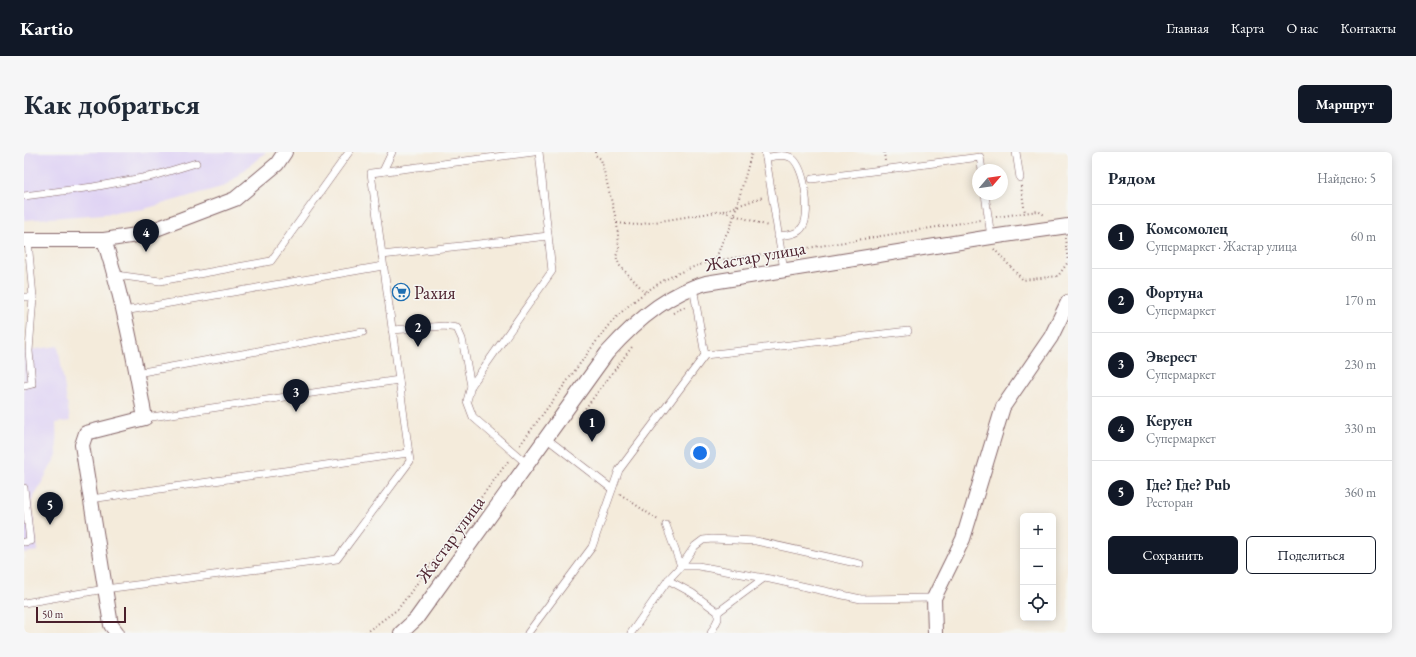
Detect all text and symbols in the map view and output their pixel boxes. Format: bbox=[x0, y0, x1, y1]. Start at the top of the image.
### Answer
text: Kartio bbox=[20, 16, 73, 41]
text: Главная bbox=[1166, 19, 1209, 37]
text: Карта bbox=[1231, 19, 1264, 37]
text: О нас bbox=[1286, 19, 1318, 37]
text: Контакты bbox=[1340, 19, 1396, 37]
button: Маршрут bbox=[1298, 85, 1392, 123]
text: Как добраться bbox=[24, 86, 200, 122]
north arrow bbox=[972, 164, 1008, 200]
text: Рядом bbox=[1108, 167, 1156, 189]
text: Найдено: 5 bbox=[1317, 170, 1376, 187]
pin: 4 bbox=[133, 219, 159, 252]
text: Комсомолец bbox=[1146, 219, 1228, 238]
text: 1 bbox=[1118, 228, 1124, 245]
text: 60 m bbox=[1351, 228, 1376, 245]
street label: Жастар улица bbox=[702, 236, 808, 276]
text: Супермаркет · Жастар улица bbox=[1146, 238, 1297, 255]
place label: Рахия bbox=[414, 281, 456, 304]
supermarket icon: Рахия bbox=[391, 282, 411, 302]
text: Фортуна bbox=[1146, 283, 1203, 302]
text: 2 bbox=[1118, 292, 1124, 309]
text: 170 m bbox=[1345, 292, 1376, 309]
text: Супермаркет bbox=[1146, 302, 1216, 319]
pin: 2 bbox=[405, 314, 431, 347]
text: Эверест bbox=[1146, 347, 1197, 366]
text: 3 bbox=[1118, 356, 1124, 373]
text: 230 m bbox=[1345, 356, 1376, 373]
text: Супермаркет bbox=[1146, 366, 1216, 383]
pin: 3 bbox=[283, 379, 309, 412]
pin: 1 bbox=[579, 409, 605, 442]
text: Керуен bbox=[1146, 411, 1192, 430]
text: 4 bbox=[1118, 420, 1124, 437]
text: 330 m bbox=[1345, 420, 1376, 437]
text: Супермаркет bbox=[1146, 430, 1216, 447]
your location bbox=[690, 443, 710, 463]
text: Где? Где? Pub bbox=[1146, 475, 1230, 494]
text: 5 bbox=[1118, 484, 1124, 501]
text: 360 m bbox=[1345, 484, 1376, 501]
street label: Жастар улица bbox=[410, 490, 490, 588]
pin: 5 bbox=[37, 492, 63, 525]
text: Ресторан bbox=[1146, 494, 1193, 511]
map controls bbox=[1020, 513, 1056, 621]
button: + bbox=[1020, 513, 1056, 549]
button: Сохранить bbox=[1108, 536, 1238, 574]
button: Поделиться bbox=[1246, 536, 1376, 574]
button: − bbox=[1020, 549, 1056, 585]
button: locate bbox=[1020, 585, 1056, 621]
scale bar bbox=[36, 605, 126, 624]
text: 50 m bbox=[42, 607, 63, 621]

